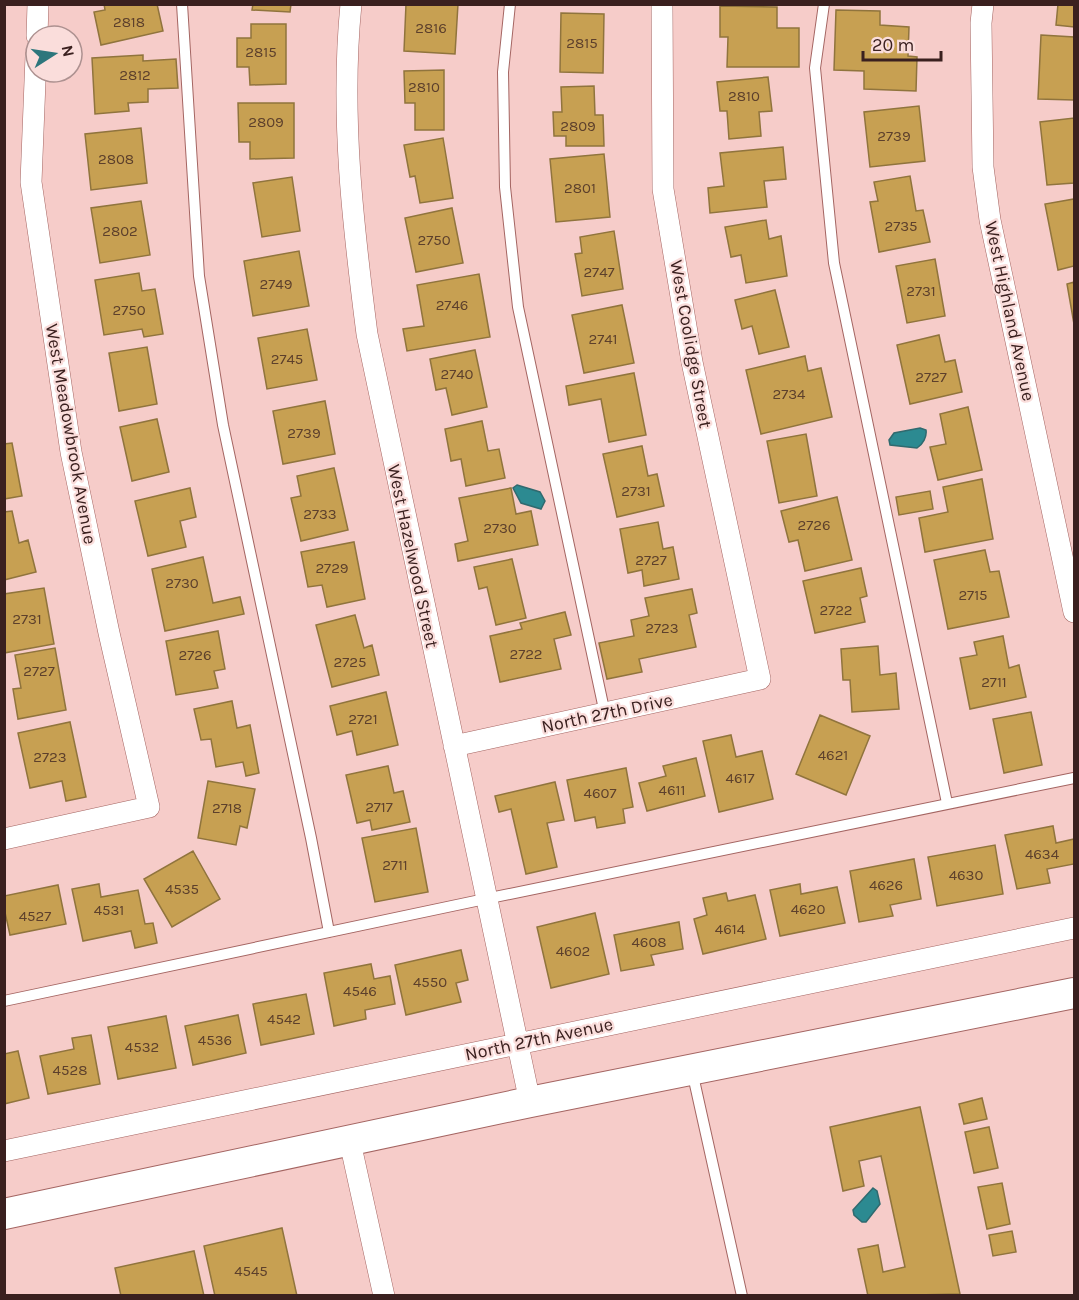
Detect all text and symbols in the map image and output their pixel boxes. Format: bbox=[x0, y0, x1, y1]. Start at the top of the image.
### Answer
house number: 2818 bbox=[113, 13, 145, 31]
house number: 2816 bbox=[415, 19, 447, 37]
north arrow bbox=[24, 24, 84, 84]
scale bar bbox=[863, 24, 941, 62]
house number: 2815 bbox=[566, 34, 598, 52]
text: 20 m bbox=[872, 34, 914, 56]
text: N bbox=[58, 43, 79, 59]
house number: 2815 bbox=[245, 43, 277, 61]
house number: 2812 bbox=[119, 66, 151, 84]
house number: 2810 bbox=[408, 78, 440, 96]
house number: 2810 bbox=[728, 87, 760, 105]
house number: 2809 bbox=[248, 113, 284, 131]
house number: 2809 bbox=[560, 117, 596, 135]
house number: 2739 bbox=[877, 127, 911, 145]
house number: 2808 bbox=[98, 150, 134, 168]
house number: 2801 bbox=[564, 179, 596, 197]
house number: 2735 bbox=[884, 217, 918, 235]
street label: West Highland Avenue bbox=[980, 219, 1040, 403]
house number: 2802 bbox=[102, 222, 138, 240]
house number: 2750 bbox=[417, 231, 451, 249]
street label: West Coolidge Street bbox=[665, 258, 717, 430]
house number: 2747 bbox=[583, 263, 615, 281]
house number: 2749 bbox=[260, 275, 292, 293]
house number: 2731 bbox=[906, 282, 936, 300]
house number: 2746 bbox=[436, 296, 468, 314]
house number: 2750 bbox=[112, 301, 146, 319]
street label: West Meadowbrook Avenue bbox=[41, 322, 101, 546]
house number: 2741 bbox=[588, 330, 618, 348]
house number: 2745 bbox=[271, 350, 303, 368]
house number: 2740 bbox=[440, 365, 474, 383]
house number: 2727 bbox=[915, 368, 947, 386]
house number: 2734 bbox=[773, 385, 806, 403]
house number: 2739 bbox=[287, 424, 321, 442]
street label: West Hazelwood Street bbox=[383, 462, 443, 650]
house number: 2731 bbox=[621, 482, 651, 500]
house number: 2733 bbox=[303, 505, 337, 523]
house number: 2726 bbox=[797, 516, 831, 534]
house number: 2730 bbox=[483, 519, 517, 537]
house number: 2727 bbox=[635, 551, 667, 569]
house number: 2729 bbox=[315, 559, 349, 577]
house number: 2730 bbox=[165, 574, 199, 592]
house number: 2715 bbox=[958, 586, 988, 604]
house number: 2722 bbox=[819, 601, 853, 619]
house number: 2731 bbox=[12, 610, 42, 628]
house number: 2723 bbox=[645, 619, 679, 637]
house number: 2722 bbox=[509, 645, 543, 663]
house number: 2726 bbox=[178, 646, 212, 664]
house number: 2725 bbox=[334, 653, 366, 671]
house number: 2727 bbox=[23, 662, 55, 680]
house number: 2711 bbox=[981, 673, 1007, 691]
street label: North 27th Drive bbox=[539, 688, 675, 738]
house number: 2721 bbox=[348, 710, 378, 728]
house number: 4621 bbox=[818, 746, 848, 764]
house number: 2723 bbox=[33, 748, 67, 766]
house number: 4617 bbox=[726, 769, 754, 787]
house number: 4611 bbox=[659, 781, 685, 799]
house number: 4607 bbox=[584, 784, 616, 802]
house number: 2717 bbox=[365, 798, 393, 816]
house number: 2718 bbox=[212, 799, 242, 817]
house number: 4634 bbox=[1025, 845, 1060, 863]
house number: 2711 bbox=[382, 856, 408, 874]
house number: 4630 bbox=[949, 866, 983, 884]
house number: 4626 bbox=[869, 876, 903, 894]
house number: 4535 bbox=[165, 880, 199, 898]
house number: 4620 bbox=[791, 900, 825, 918]
house number: 4531 bbox=[94, 901, 124, 919]
house number: 4527 bbox=[19, 907, 51, 925]
house number: 4614 bbox=[715, 920, 746, 938]
house number: 4608 bbox=[631, 933, 667, 951]
house number: 4602 bbox=[556, 942, 590, 960]
house number: 4550 bbox=[413, 973, 447, 991]
house number: 4546 bbox=[343, 982, 377, 1000]
house number: 4542 bbox=[267, 1010, 301, 1028]
street label: North 27th Avenue bbox=[463, 1013, 615, 1065]
house number: 4536 bbox=[198, 1031, 232, 1049]
house number: 4532 bbox=[125, 1038, 159, 1056]
house number: 4528 bbox=[53, 1061, 87, 1079]
house number: 4545 bbox=[234, 1262, 268, 1280]

